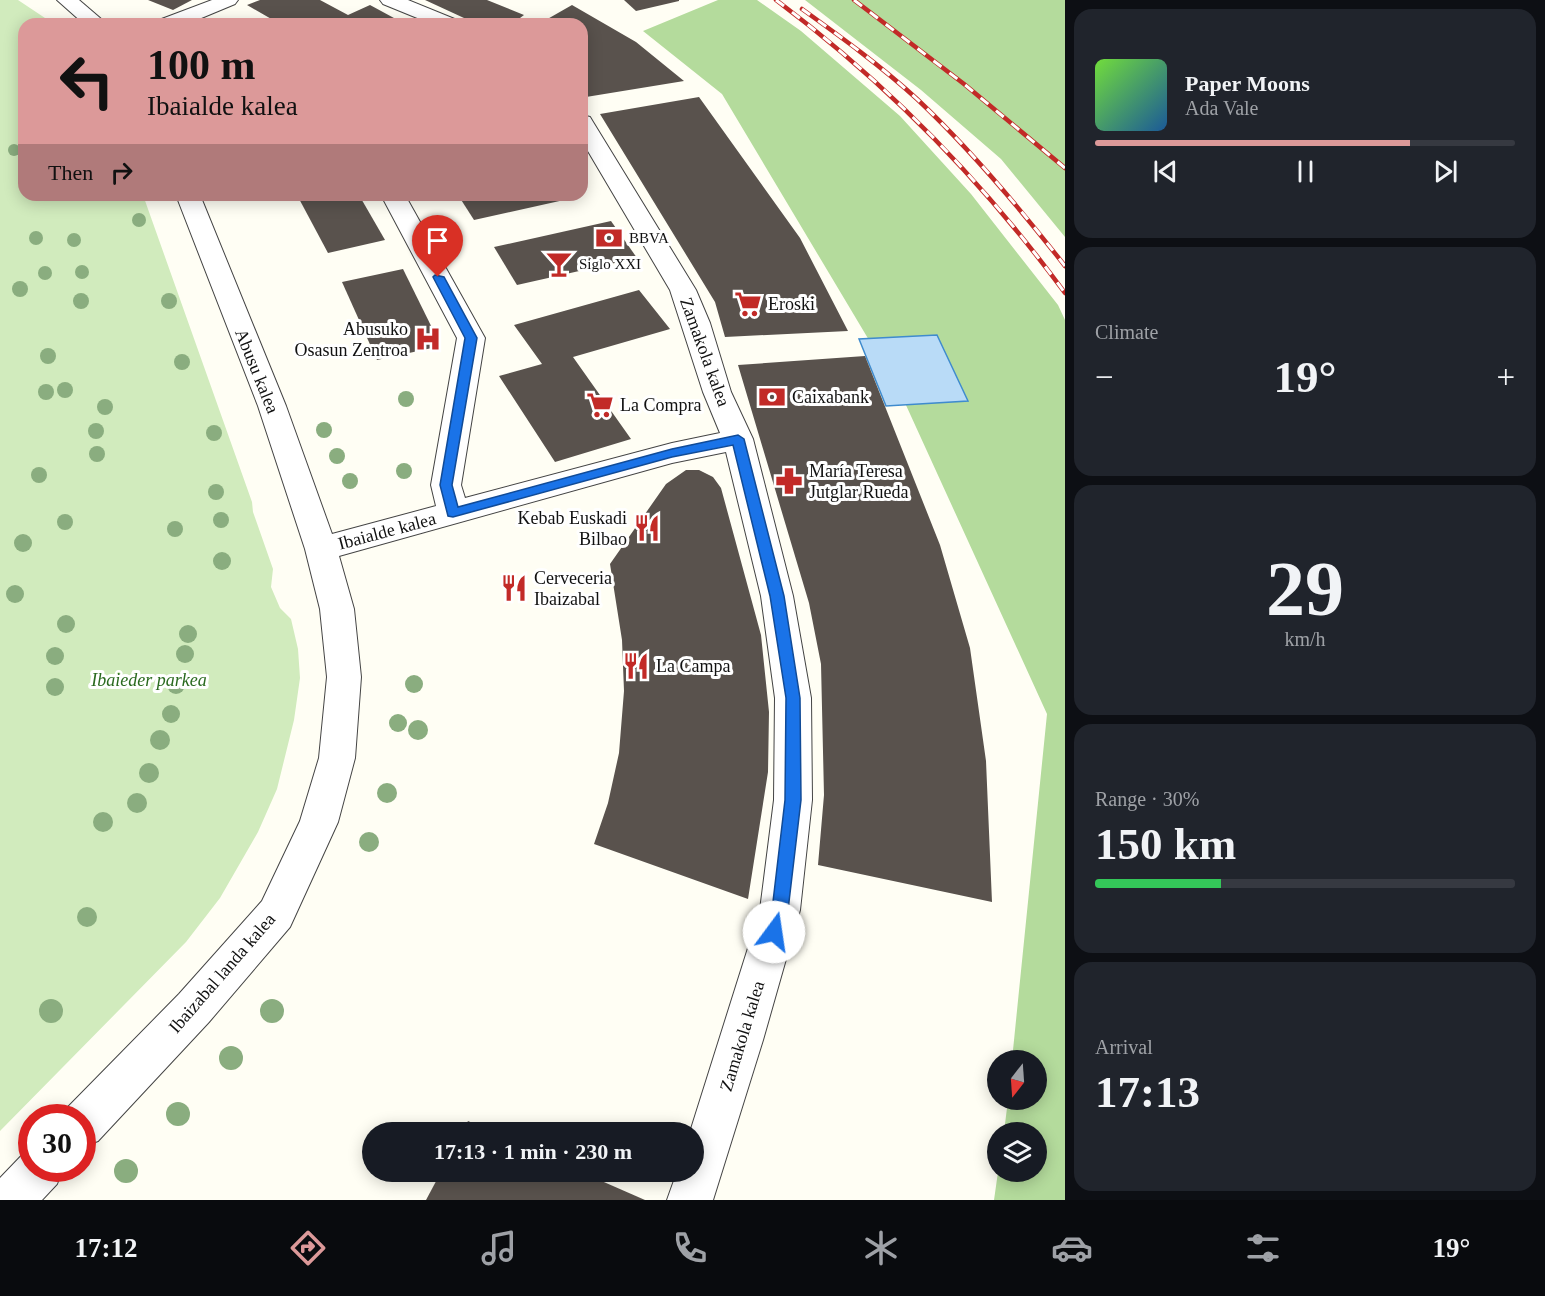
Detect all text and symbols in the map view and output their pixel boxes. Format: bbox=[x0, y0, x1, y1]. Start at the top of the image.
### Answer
icon: left bbox=[48, 42, 126, 120]
text: 100 m bbox=[147, 42, 256, 88]
text: Paper Moons bbox=[1185, 71, 1310, 96]
text: Ibaialde kalea bbox=[147, 91, 298, 121]
text: Ada Vale bbox=[1185, 97, 1259, 119]
icon: previous bbox=[1149, 155, 1182, 188]
icon: pause bbox=[1289, 155, 1322, 188]
icon: next bbox=[1429, 155, 1462, 188]
icon: right bbox=[105, 156, 138, 189]
text: Then bbox=[48, 160, 93, 185]
pin bbox=[412, 215, 463, 277]
bank icon: BBVA bbox=[594, 223, 624, 253]
icon: arrive bbox=[421, 224, 454, 257]
place label: BBVA bbox=[629, 230, 669, 246]
bar icon: Siglo XXI bbox=[544, 249, 574, 279]
place label: Siglo XXI bbox=[579, 256, 641, 272]
supermarket icon: Eroski bbox=[733, 289, 763, 319]
place label: Eroski bbox=[768, 294, 815, 314]
street label: Zamakola kalea bbox=[676, 295, 734, 409]
place label: Abusuko Osasun Zentroa bbox=[295, 319, 408, 360]
text: Climate bbox=[1095, 321, 1158, 343]
hospital icon: Abusuko Osasun Zentroa bbox=[413, 324, 443, 354]
street label: Abusu kalea bbox=[231, 326, 283, 416]
text: 19° bbox=[1274, 352, 1337, 402]
text: − bbox=[1095, 359, 1114, 395]
text: + bbox=[1496, 359, 1515, 395]
bank icon: Caixabank bbox=[757, 382, 787, 412]
place label: Caixabank bbox=[792, 387, 869, 407]
supermarket icon: La Compra bbox=[585, 390, 615, 420]
place label: La Compra bbox=[620, 395, 701, 415]
place label: María Teresa Jutglar Rueda bbox=[809, 461, 908, 502]
pharmacy icon: María Teresa Jutglar Rueda bbox=[774, 466, 804, 496]
street label: Ibaialde kalea bbox=[336, 508, 438, 554]
place label: Kebab Euskadi Bilbao bbox=[518, 508, 627, 549]
restaurant icon: Kebab Euskadi Bilbao bbox=[632, 513, 662, 543]
text: 29 bbox=[1266, 545, 1344, 632]
place label: Cerveceria Ibaizabal bbox=[534, 568, 612, 609]
restaurant icon: Cerveceria Ibaizabal bbox=[499, 573, 529, 603]
text: km/h bbox=[1284, 628, 1326, 650]
restaurant icon: La Campa bbox=[621, 651, 651, 681]
place label: La Campa bbox=[656, 656, 730, 676]
park label: Ibaieder parkea bbox=[90, 670, 207, 690]
text: Range · 30% bbox=[1095, 788, 1199, 810]
text: 150 km bbox=[1095, 819, 1236, 869]
position arrow bbox=[742, 900, 806, 964]
street label: Ibaizabal landa kalea bbox=[165, 909, 279, 1037]
street label: Zamakola kalea bbox=[716, 978, 768, 1094]
text: Arrival bbox=[1095, 1036, 1153, 1058]
north arrow bbox=[987, 1050, 1047, 1110]
map controls bbox=[987, 1050, 1047, 1182]
text: 17:13 bbox=[1095, 1067, 1200, 1117]
speed limit sign: 30 bbox=[18, 1104, 96, 1182]
button: layers bbox=[987, 1122, 1047, 1182]
text: 17:13 · 1 min · 230 m bbox=[434, 1139, 632, 1164]
icon: directions bbox=[287, 1227, 329, 1269]
icon: music bbox=[478, 1227, 520, 1269]
icon: phone bbox=[669, 1227, 711, 1269]
icon: climate bbox=[860, 1227, 902, 1269]
icon: car bbox=[1051, 1227, 1093, 1269]
icon: filters bbox=[1242, 1227, 1284, 1269]
text: 17:12 bbox=[75, 1233, 138, 1263]
text: 19° bbox=[1433, 1233, 1470, 1263]

